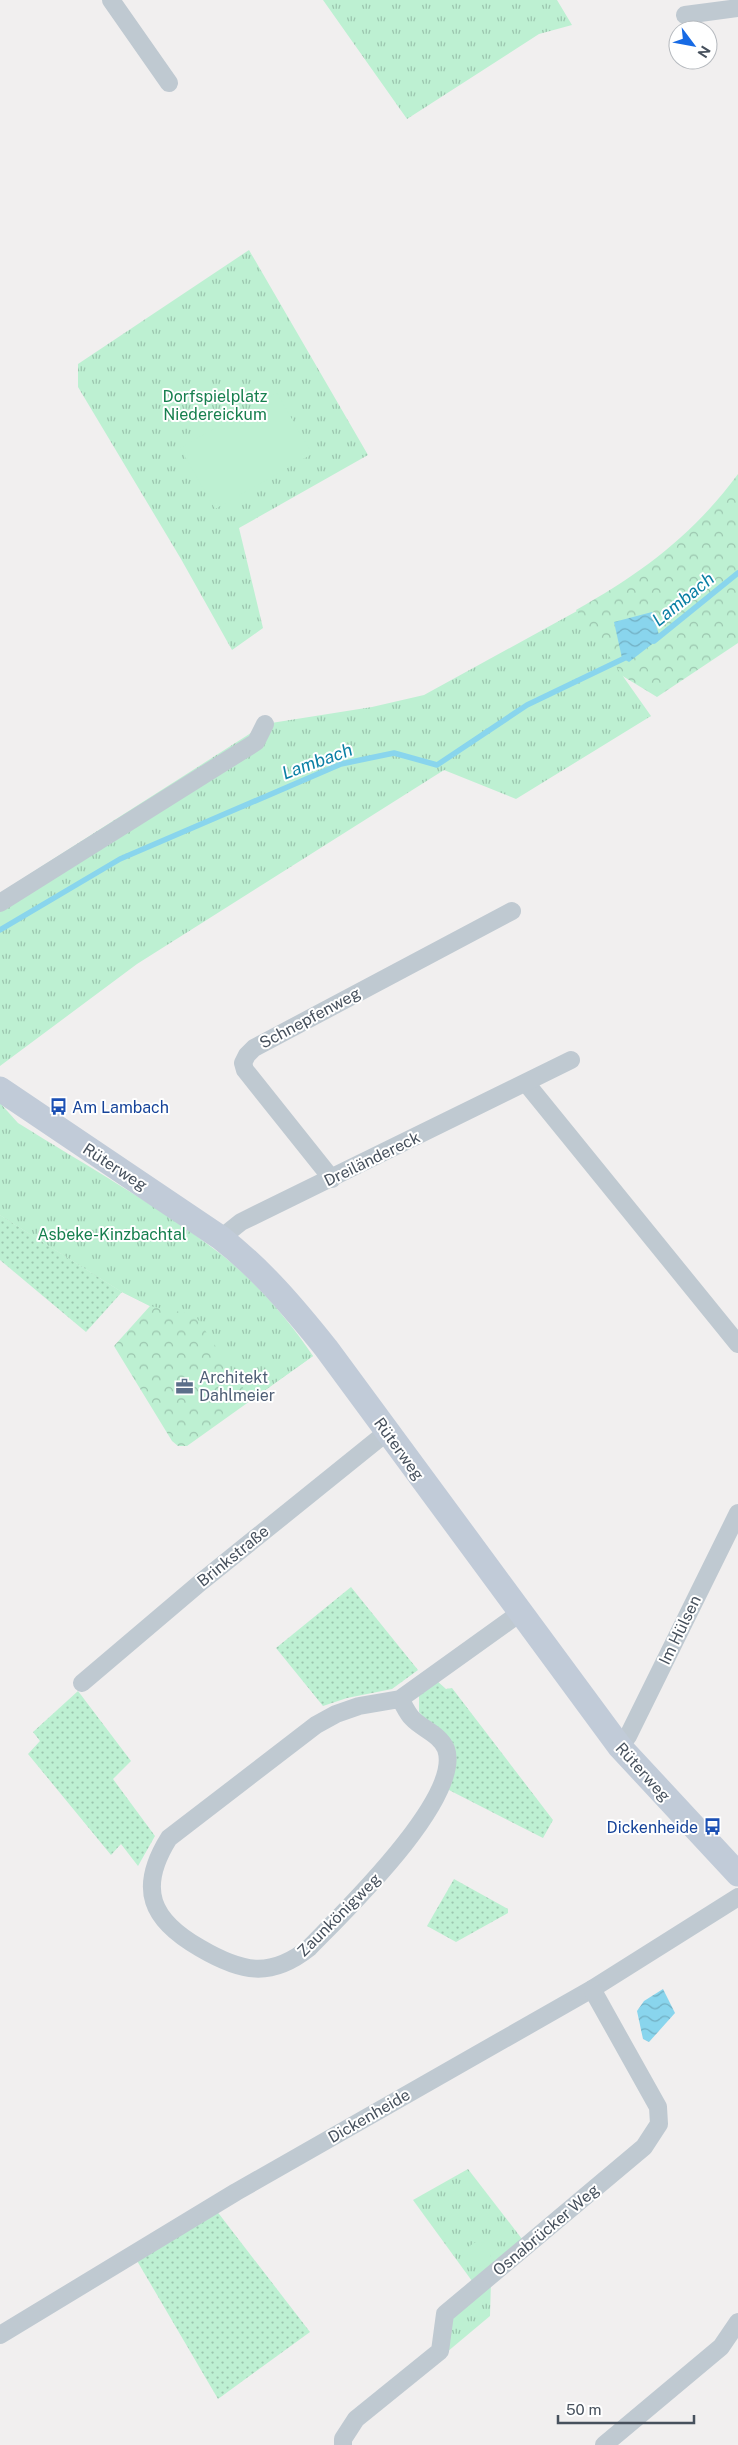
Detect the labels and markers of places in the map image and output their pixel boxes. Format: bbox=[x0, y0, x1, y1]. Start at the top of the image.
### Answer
bus stop icon: Am Lambach bbox=[48, 1097, 68, 1117]
place label: Am Lambach bbox=[72, 1098, 169, 1117]
place label: Architekt Dahlmeier bbox=[199, 1368, 275, 1405]
office icon: Architekt Dahlmeier bbox=[175, 1376, 195, 1396]
bus stop icon: Dickenheide bbox=[702, 1817, 722, 1837]
place label: Dickenheide bbox=[607, 1818, 698, 1837]

